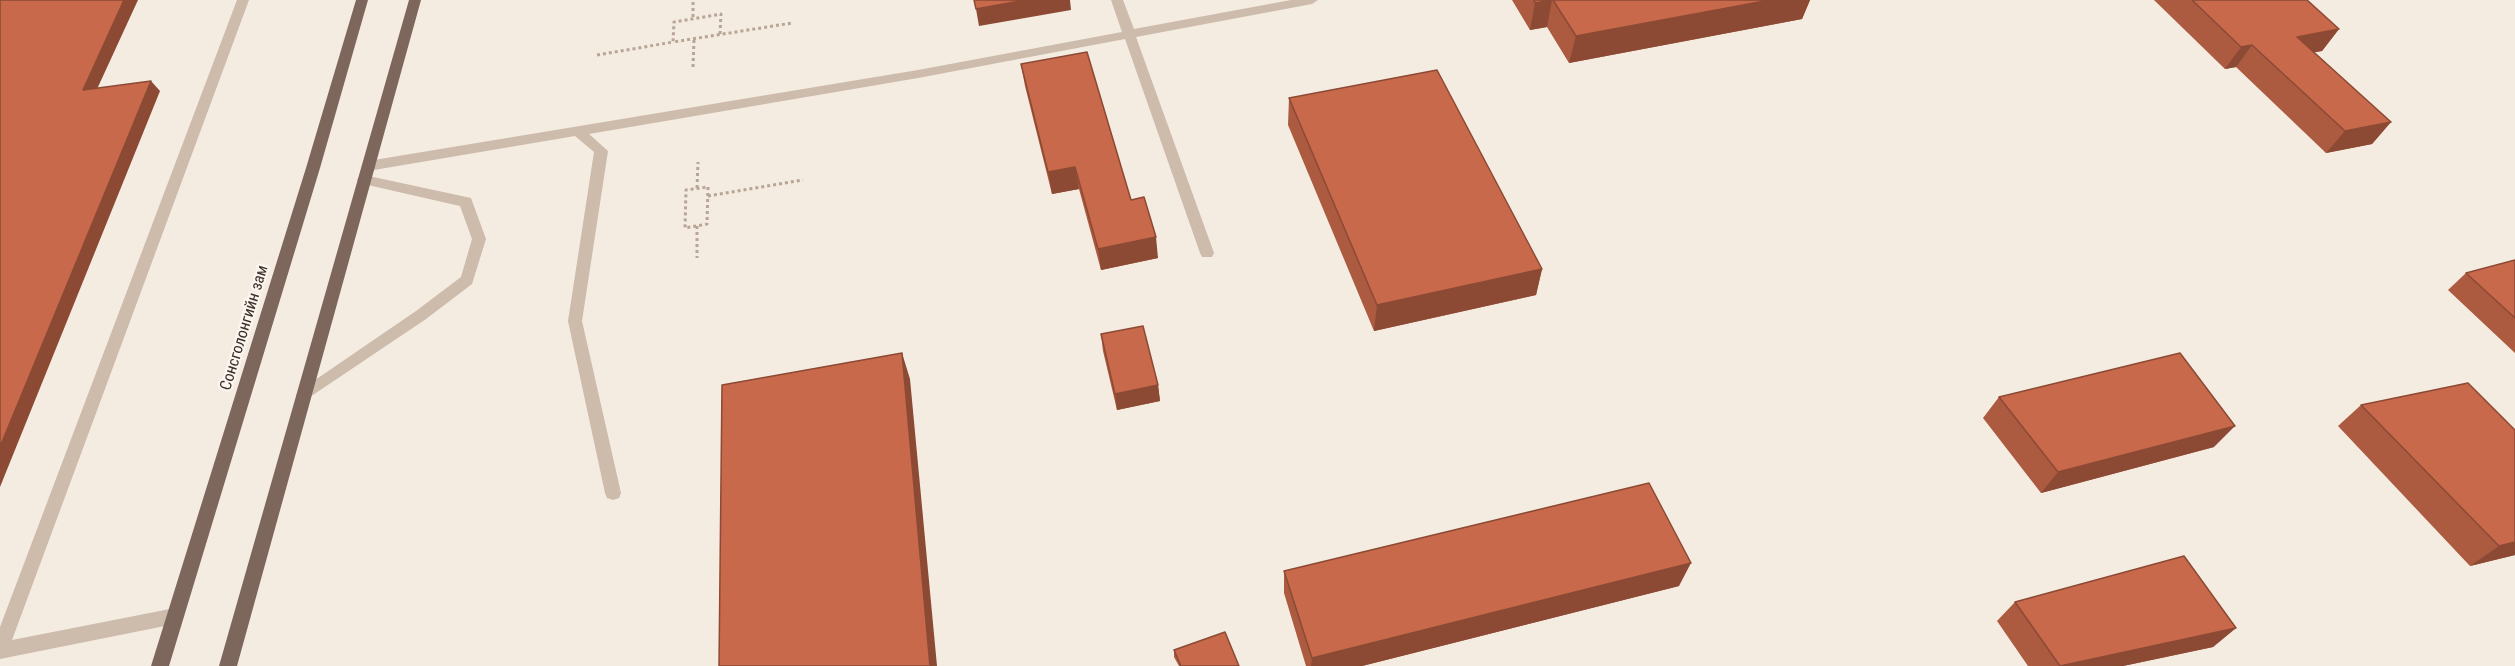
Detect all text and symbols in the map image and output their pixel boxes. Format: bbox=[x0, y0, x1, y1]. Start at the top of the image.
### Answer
street label: Сонсголонгийн зам bbox=[217, 263, 273, 393]

